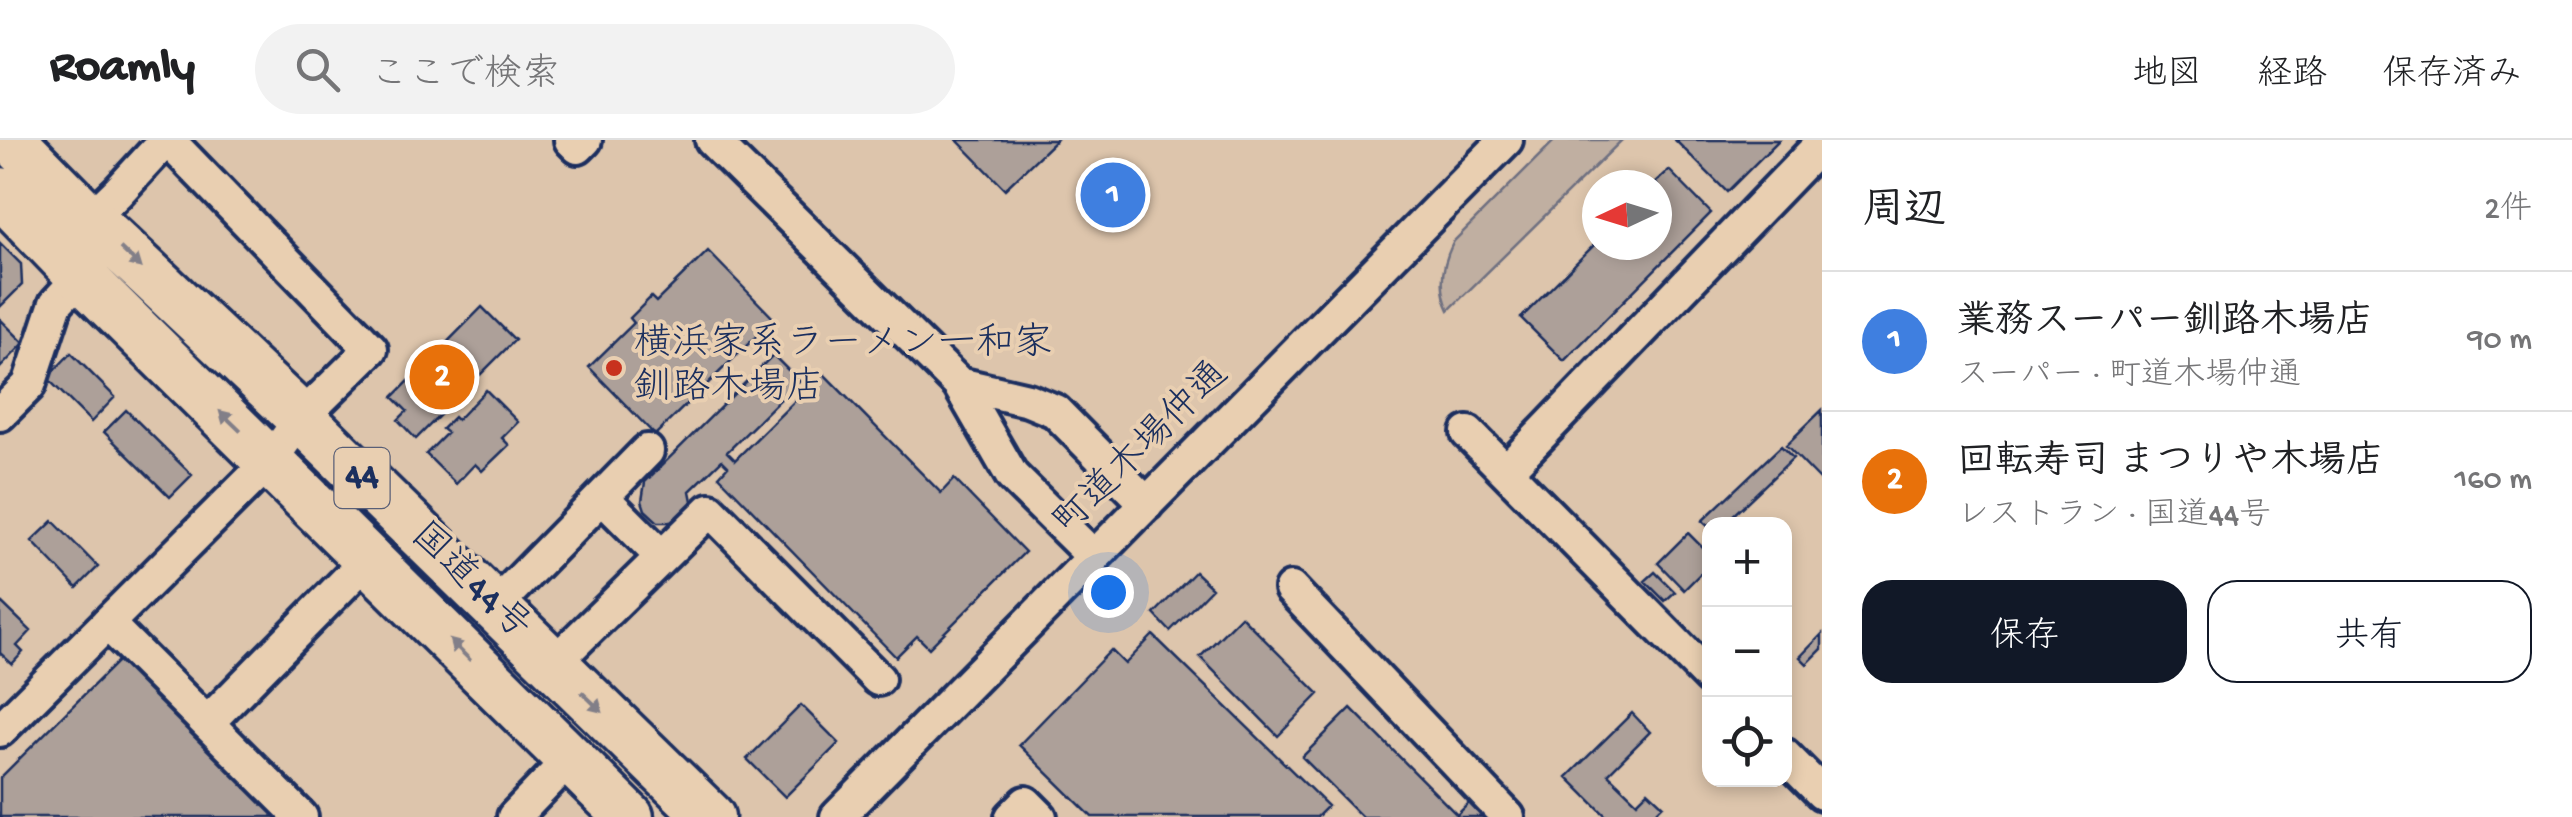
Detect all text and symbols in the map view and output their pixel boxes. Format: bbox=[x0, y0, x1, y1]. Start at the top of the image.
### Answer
search box bbox=[255, 24, 955, 114]
text: Roamly bbox=[50, 41, 195, 98]
icon: search bbox=[290, 42, 345, 97]
text: ここで検索 bbox=[370, 55, 560, 99]
text: 地図 bbox=[2132, 56, 2202, 97]
text: 経路 bbox=[2257, 56, 2327, 97]
text: 保存済み bbox=[2382, 56, 2522, 97]
pin: 1 bbox=[1080, 158, 1146, 232]
north arrow bbox=[1582, 170, 1672, 260]
text: 周辺 bbox=[1862, 189, 1946, 238]
text: 2件 bbox=[2484, 192, 2532, 230]
one-way arrow bbox=[119, 246, 143, 269]
text: 業務スーパー釧路木場店 bbox=[1957, 302, 2373, 346]
place label: 横浜家系ラーメン一和家 釧路木場店 bbox=[634, 322, 1052, 412]
text: 1 bbox=[1888, 322, 1901, 360]
text: 90 m bbox=[2468, 322, 2532, 360]
pin: 2 bbox=[410, 340, 474, 414]
street label: 町道木場仲通 bbox=[1045, 352, 1239, 546]
marker: 横浜家系ラーメン一和家 釧路木場店 bbox=[603, 357, 625, 379]
text: スーパー · 町道木場仲通 bbox=[1957, 358, 2301, 396]
one-way arrow bbox=[218, 410, 242, 433]
text: 回転寿司 まつりや木場店 bbox=[1957, 442, 2384, 486]
road number: 44 bbox=[334, 448, 390, 508]
text: 2 bbox=[1887, 462, 1902, 500]
text: 160 m bbox=[2454, 462, 2532, 500]
text: レストラン · 国道44号 bbox=[1957, 498, 2271, 536]
street label: 国道44号 bbox=[400, 514, 540, 651]
map controls bbox=[1702, 517, 1792, 787]
button: + bbox=[1702, 517, 1792, 607]
your location bbox=[1083, 567, 1134, 618]
button: 保存 bbox=[1862, 580, 2187, 683]
button: 共有 bbox=[2207, 580, 2532, 683]
button: − bbox=[1702, 607, 1792, 697]
one-way arrow bbox=[448, 638, 472, 662]
one-way arrow bbox=[579, 690, 603, 713]
button: locate bbox=[1702, 697, 1792, 787]

